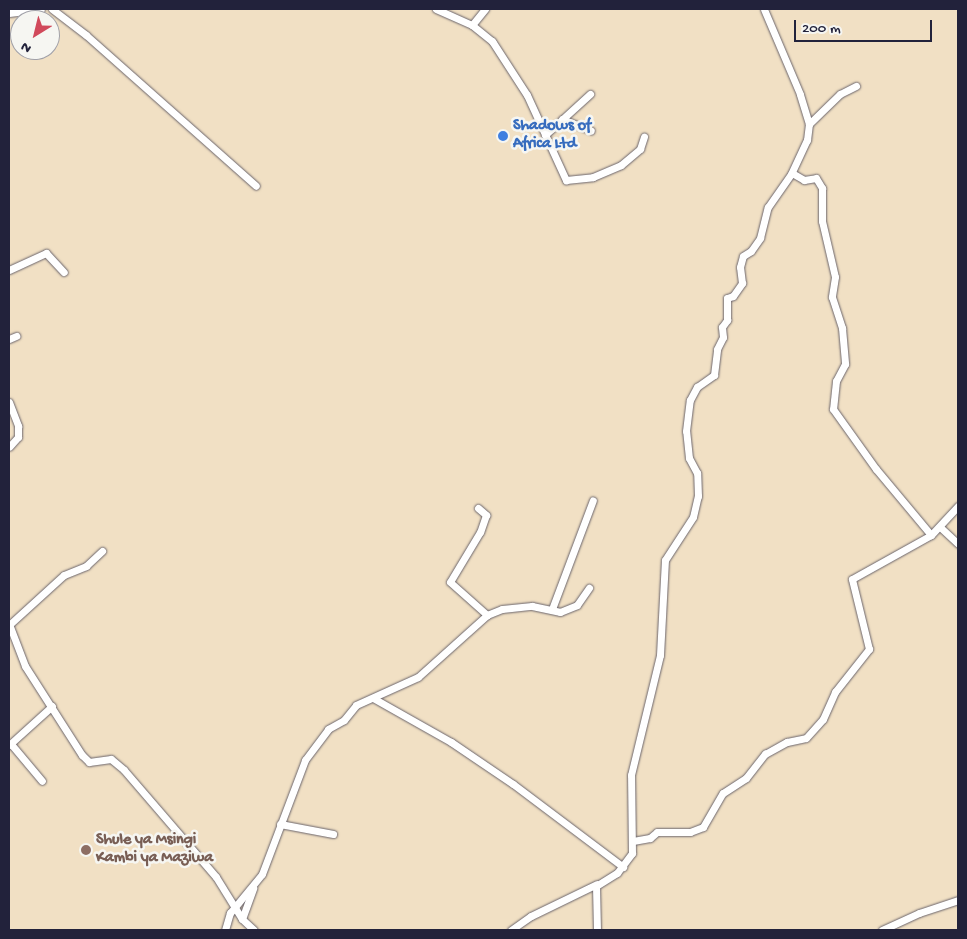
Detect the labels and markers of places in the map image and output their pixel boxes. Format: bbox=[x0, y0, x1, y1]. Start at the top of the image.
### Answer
place label: Shadows of Africa Ltd bbox=[513, 117, 591, 155]
marker: Shadows of Africa Ltd bbox=[497, 130, 509, 142]
place label: Shule ya Msingi Kambi ya Maziwa bbox=[96, 831, 213, 869]
marker: Shule ya Msingi Kambi ya Maziwa bbox=[80, 844, 92, 856]

